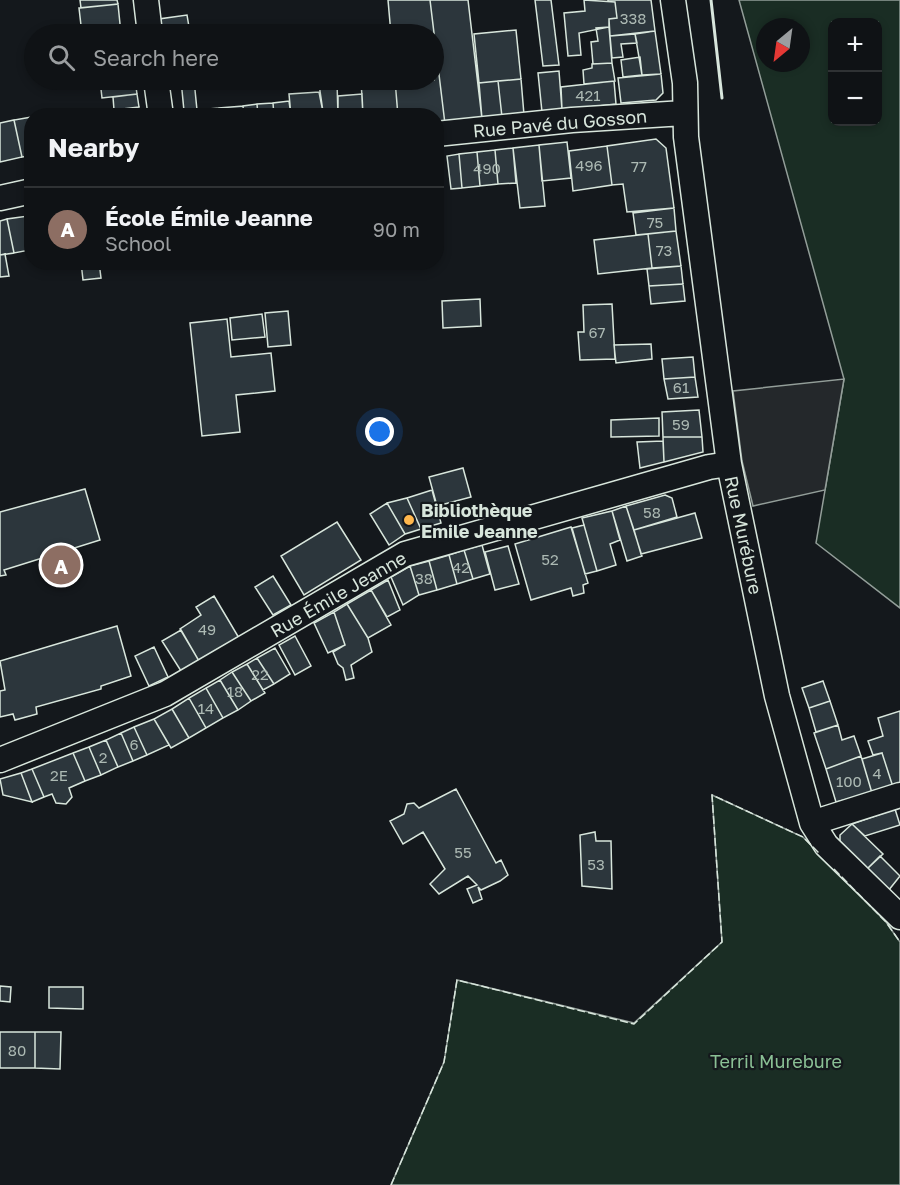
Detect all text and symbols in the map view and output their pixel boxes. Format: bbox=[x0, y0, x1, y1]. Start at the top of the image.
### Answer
house number: 338 bbox=[620, 9, 646, 27]
north arrow bbox=[756, 18, 810, 72]
map controls bbox=[828, 18, 882, 126]
button: + bbox=[828, 18, 882, 72]
search box bbox=[24, 24, 444, 90]
icon: search bbox=[45, 41, 78, 74]
text: Search here bbox=[93, 44, 219, 71]
button: − bbox=[828, 72, 882, 126]
house number: 421 bbox=[575, 86, 601, 104]
street label: Rue Pavé du Gosson bbox=[472, 104, 648, 142]
text: Nearby bbox=[48, 132, 139, 163]
house number: 496 bbox=[575, 156, 603, 174]
house number: 77 bbox=[631, 157, 647, 175]
house number: 490 bbox=[473, 159, 501, 177]
text: École Émile Jeanne bbox=[105, 204, 313, 231]
house number: 75 bbox=[647, 213, 663, 231]
text: A bbox=[60, 217, 75, 241]
text: 90 m bbox=[373, 217, 420, 241]
text: School bbox=[105, 231, 171, 255]
house number: 73 bbox=[656, 241, 672, 259]
house number: 67 bbox=[588, 323, 606, 341]
house number: 61 bbox=[673, 378, 689, 396]
house number: 59 bbox=[672, 415, 690, 433]
your location bbox=[365, 417, 394, 446]
street label: Rue Murébure bbox=[721, 474, 767, 596]
place label: Bibliothèque Emile Jeanne bbox=[421, 499, 538, 542]
house number: 58 bbox=[643, 503, 661, 521]
marker: Bibliothèque Emile Jeanne bbox=[402, 513, 416, 527]
pin: A bbox=[42, 542, 80, 588]
street label: Rue Émile Jeanne bbox=[266, 546, 410, 642]
house number: 52 bbox=[541, 550, 559, 568]
house number: 42 bbox=[452, 558, 470, 576]
house number: 38 bbox=[415, 569, 433, 587]
house number: 49 bbox=[198, 620, 216, 638]
house number: 22 bbox=[251, 665, 269, 683]
house number: 18 bbox=[227, 682, 243, 700]
house number: 14 bbox=[198, 699, 214, 717]
house number: 6 bbox=[129, 735, 139, 753]
house number: 2 bbox=[99, 748, 107, 766]
house number: 4 bbox=[872, 764, 882, 782]
house number: 2E bbox=[50, 766, 68, 784]
house number: 100 bbox=[836, 772, 862, 790]
house number: 55 bbox=[454, 843, 472, 861]
house number: 53 bbox=[587, 855, 605, 873]
house number: 80 bbox=[8, 1041, 26, 1059]
park label: Terril Murebure bbox=[710, 1050, 842, 1072]

